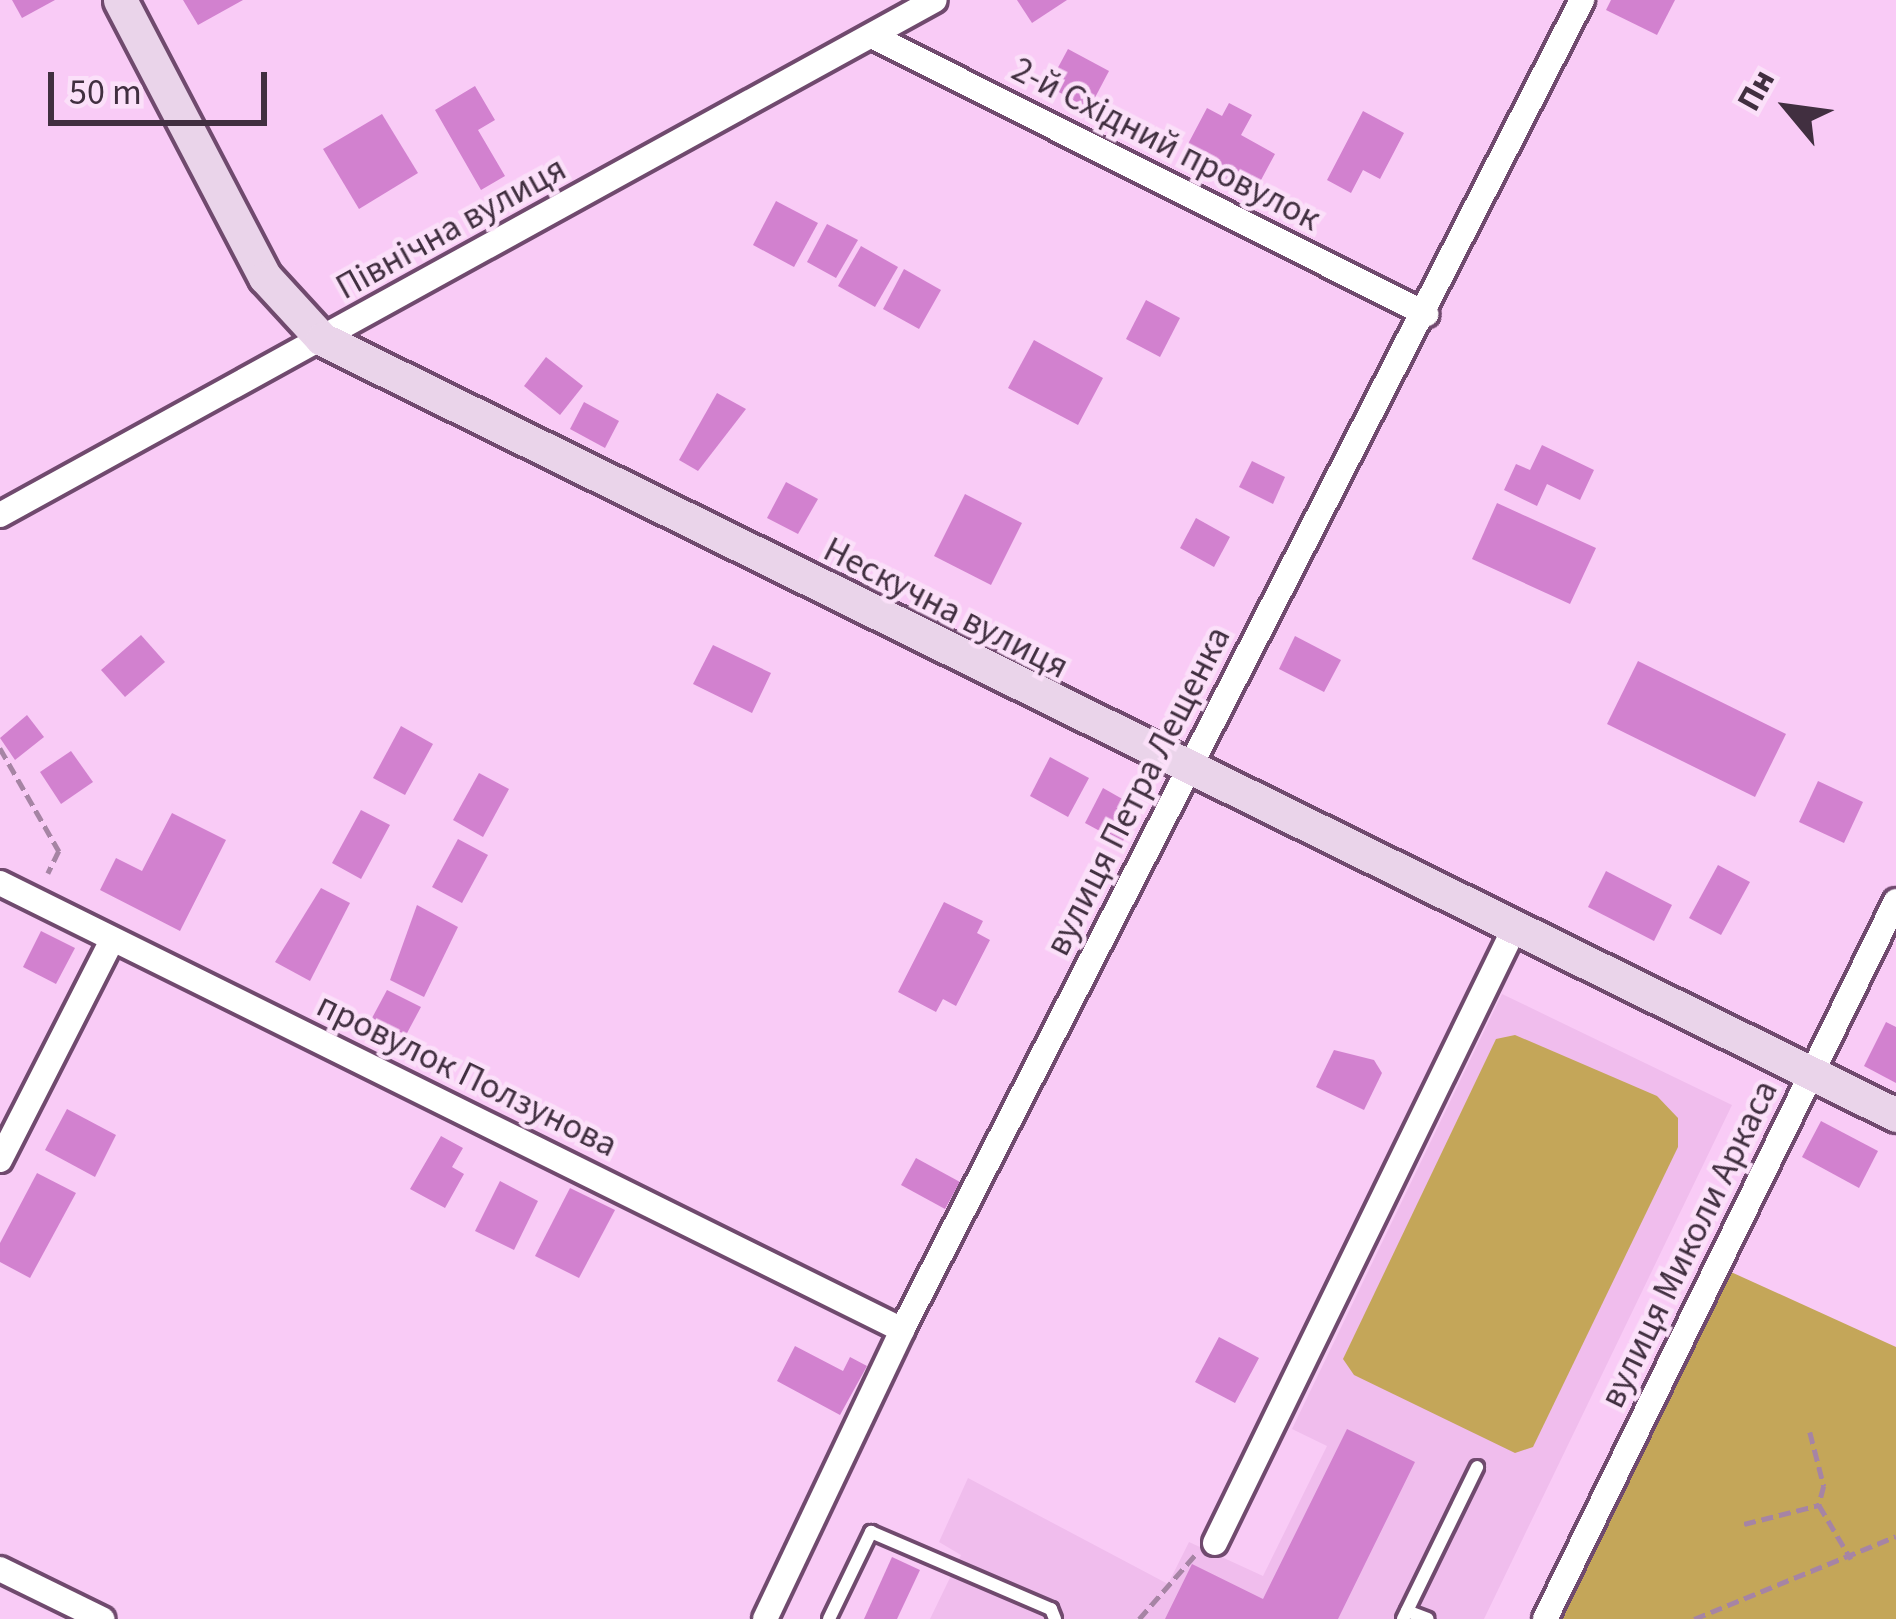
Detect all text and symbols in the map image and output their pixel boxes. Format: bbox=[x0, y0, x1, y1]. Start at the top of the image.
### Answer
scale bar bbox=[54, 48, 273, 122]
street label: 2-й Східний провулок bbox=[1005, 48, 1327, 240]
north arrow bbox=[1728, 48, 1848, 168]
text: Пн bbox=[1726, 61, 1787, 120]
text: 50 m bbox=[69, 67, 142, 118]
street label: Північна вулиця bbox=[328, 147, 574, 309]
street label: Нескучна вулиця bbox=[816, 528, 1076, 688]
street label: вулиця Петра Лещенка bbox=[1036, 619, 1240, 963]
street label: провулок Ползунова bbox=[310, 984, 624, 1166]
street label: вулиця Миколи Аркаса bbox=[1591, 1073, 1787, 1415]

